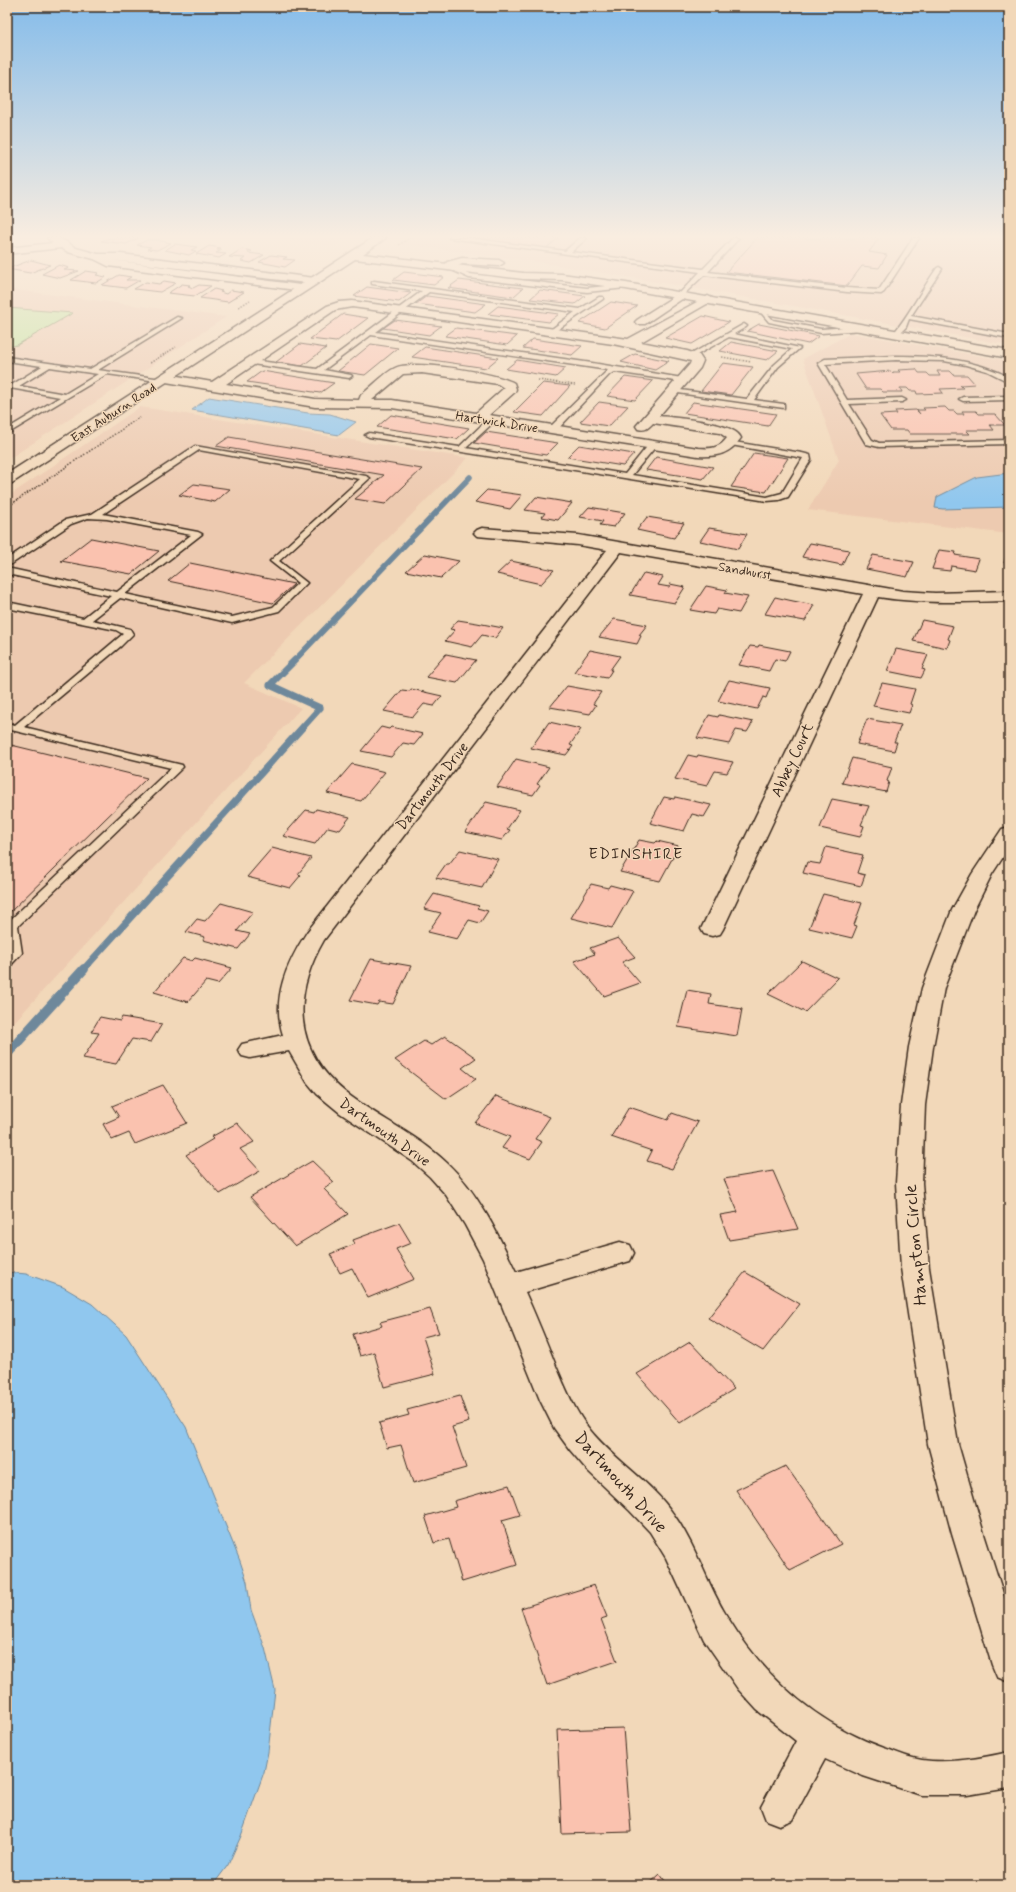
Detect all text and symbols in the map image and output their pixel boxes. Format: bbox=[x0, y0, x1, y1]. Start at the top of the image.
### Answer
street label: East Auburn Road bbox=[68, 379, 160, 447]
street label: Hartwick Drive bbox=[454, 408, 539, 437]
street label: Sandhurst bbox=[717, 558, 773, 585]
street label: Abbey Court bbox=[767, 720, 819, 801]
street label: Dartmouth Drive bbox=[392, 738, 474, 835]
district label: EDINSHIRE bbox=[589, 844, 683, 865]
street label: Dartmouth Drive bbox=[335, 1094, 434, 1172]
street label: Hampton Circle bbox=[899, 1183, 933, 1307]
street label: Dartmouth Drive bbox=[568, 1427, 672, 1539]

